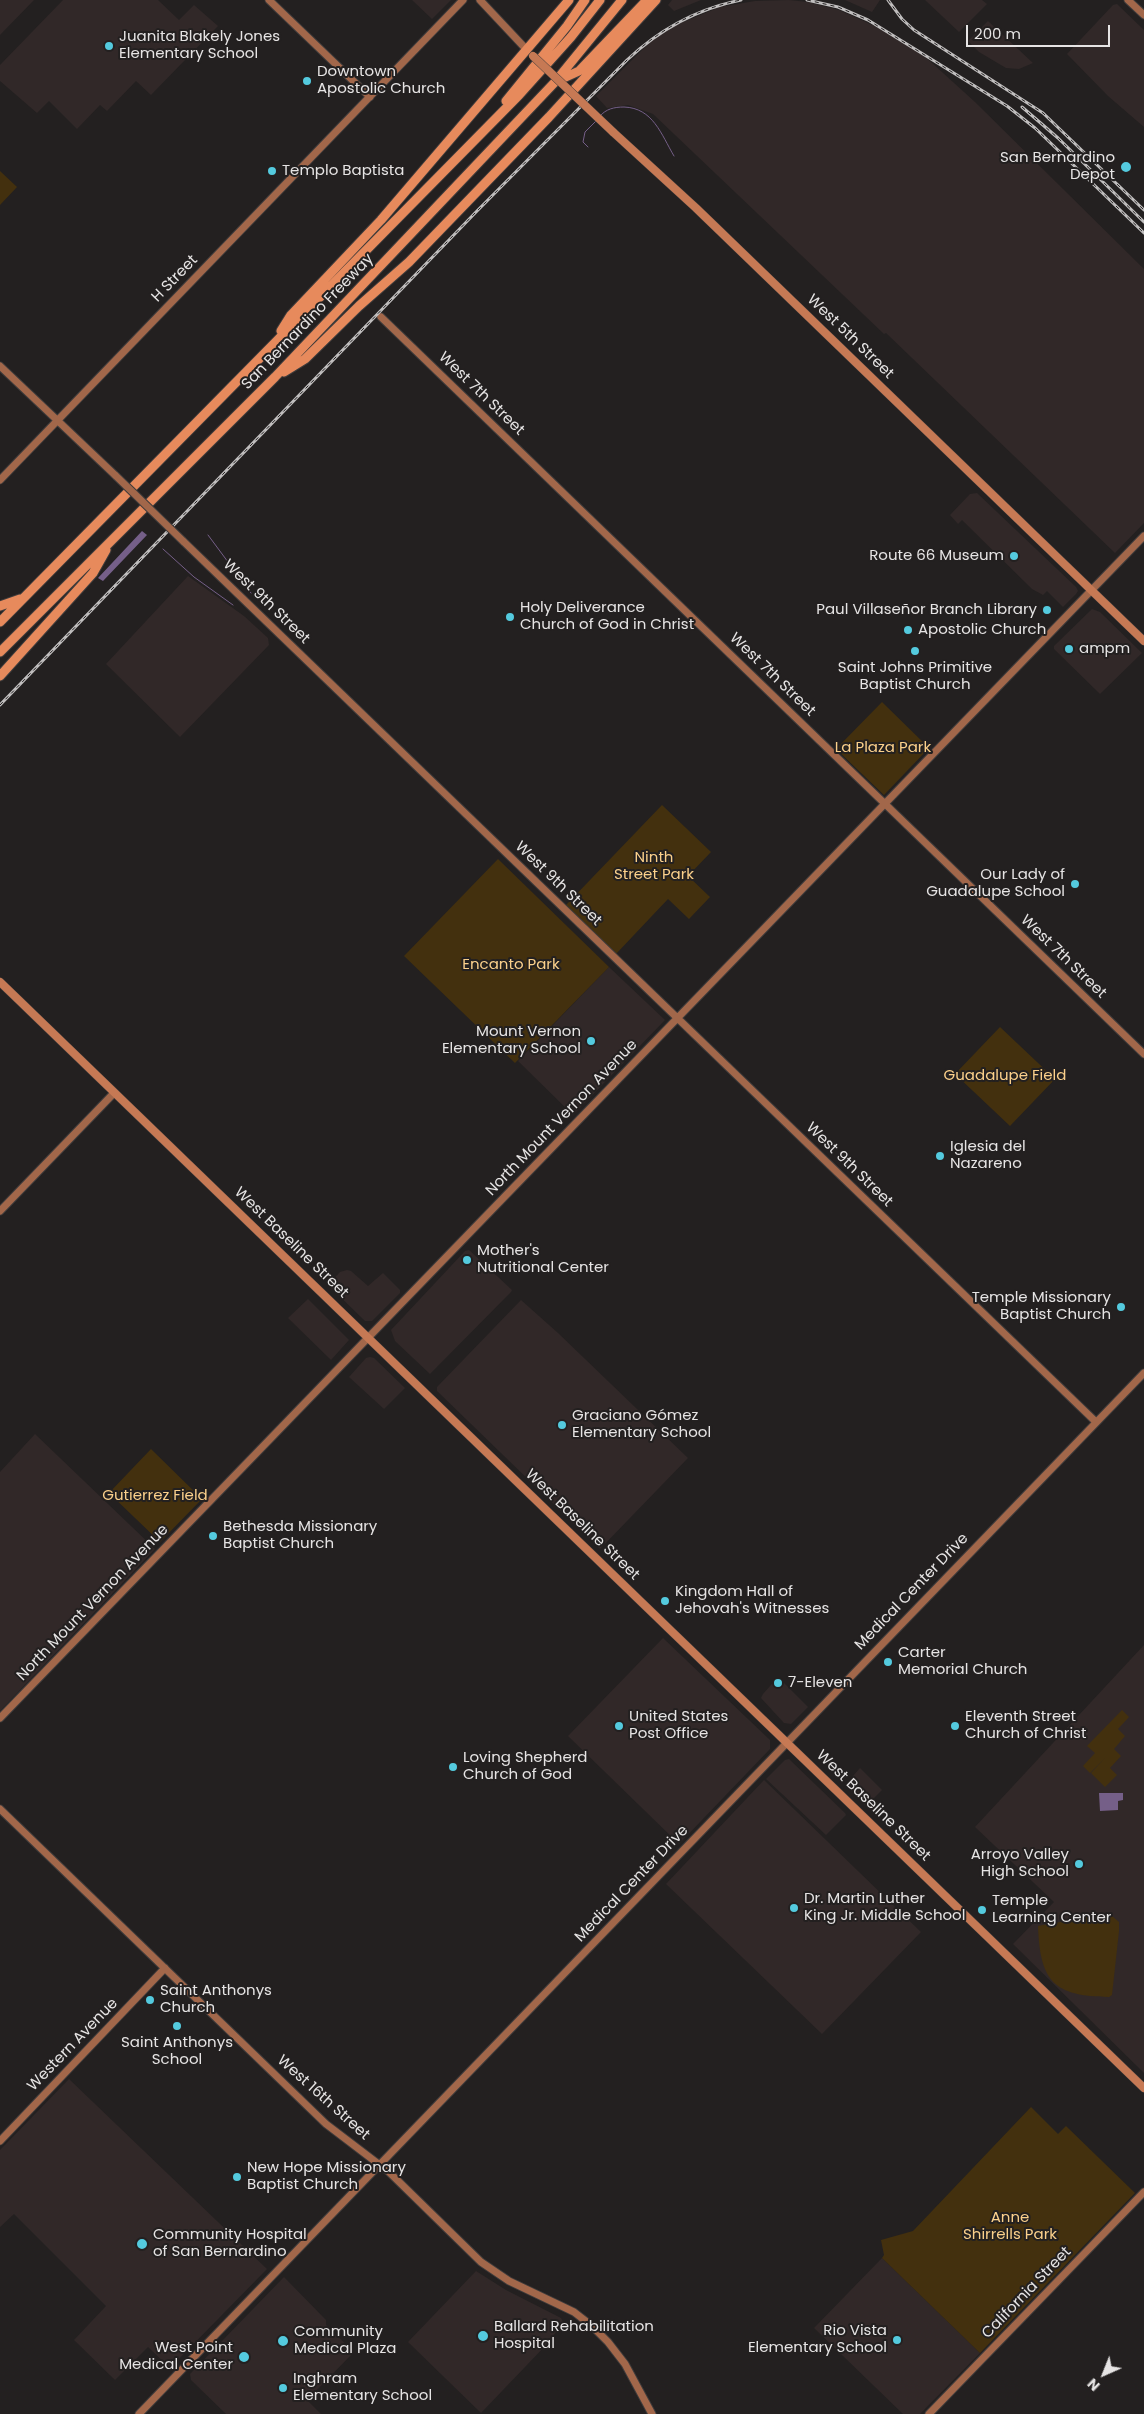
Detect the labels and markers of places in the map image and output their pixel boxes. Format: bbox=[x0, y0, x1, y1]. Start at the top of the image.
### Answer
place label: Juanita Blakely Jones Elementary School bbox=[119, 28, 280, 63]
marker: Juanita Blakely Jones Elementary School bbox=[103, 40, 115, 52]
place label: Downtown Apostolic Church bbox=[317, 63, 445, 98]
marker: Downtown Apostolic Church bbox=[301, 75, 313, 87]
place label: San Bernardino Depot bbox=[1000, 149, 1115, 184]
marker: San Bernardino Depot bbox=[1119, 160, 1133, 174]
place label: Templo Baptista bbox=[282, 162, 404, 180]
marker: Templo Baptista bbox=[266, 165, 278, 177]
place label: Route 66 Museum bbox=[869, 547, 1004, 565]
marker: Route 66 Museum bbox=[1008, 550, 1020, 562]
place label: Holy Deliverance Church of God in Christ bbox=[520, 599, 694, 634]
place label: Paul Villaseñor Branch Library bbox=[816, 601, 1037, 619]
marker: Paul Villaseñor Branch Library bbox=[1041, 604, 1053, 616]
marker: Holy Deliverance Church of God in Christ bbox=[504, 611, 516, 623]
place label: Apostolic Church bbox=[918, 621, 1046, 639]
marker: Apostolic Church bbox=[902, 624, 914, 636]
place label: ampm bbox=[1079, 640, 1130, 658]
marker: ampm bbox=[1063, 643, 1075, 655]
marker: Saint Johns Primitive Baptist Church bbox=[909, 645, 921, 657]
place label: Saint Johns Primitive Baptist Church bbox=[838, 659, 992, 694]
place label: Our Lady of Guadalupe School bbox=[926, 866, 1065, 901]
marker: Our Lady of Guadalupe School bbox=[1069, 878, 1081, 890]
place label: Mount Vernon Elementary School bbox=[442, 1023, 581, 1058]
marker: Mount Vernon Elementary School bbox=[585, 1035, 597, 1047]
place label: Iglesia del Nazareno bbox=[950, 1138, 1026, 1173]
marker: Iglesia del Nazareno bbox=[934, 1150, 946, 1162]
place label: Mother's Nutritional Center bbox=[477, 1242, 609, 1277]
marker: Mother's Nutritional Center bbox=[461, 1254, 473, 1266]
place label: Temple Missionary Baptist Church bbox=[972, 1289, 1111, 1324]
marker: Temple Missionary Baptist Church bbox=[1115, 1301, 1127, 1313]
place label: Graciano Gómez Elementary School bbox=[572, 1407, 711, 1442]
marker: Graciano Gómez Elementary School bbox=[556, 1419, 568, 1431]
place label: Bethesda Missionary Baptist Church bbox=[223, 1518, 377, 1553]
marker: Bethesda Missionary Baptist Church bbox=[207, 1530, 219, 1542]
place label: Kingdom Hall of Jehovah's Witnesses bbox=[675, 1583, 829, 1618]
marker: Kingdom Hall of Jehovah's Witnesses bbox=[659, 1595, 671, 1607]
place label: Carter Memorial Church bbox=[898, 1644, 1027, 1679]
marker: Carter Memorial Church bbox=[882, 1656, 894, 1668]
place label: 7-Eleven bbox=[788, 1674, 852, 1692]
marker: 7-Eleven bbox=[772, 1677, 784, 1689]
place label: United States Post Office bbox=[629, 1708, 728, 1743]
place label: Eleventh Street Church of Christ bbox=[965, 1708, 1086, 1743]
marker: United States Post Office bbox=[613, 1720, 625, 1732]
marker: Eleventh Street Church of Christ bbox=[949, 1720, 961, 1732]
place label: Loving Shepherd Church of God bbox=[463, 1749, 587, 1784]
marker: Loving Shepherd Church of God bbox=[447, 1761, 459, 1773]
place label: Arroyo Valley High School bbox=[971, 1846, 1069, 1881]
marker: Arroyo Valley High School bbox=[1073, 1858, 1085, 1870]
place label: Dr. Martin Luther King Jr. Middle School bbox=[804, 1890, 965, 1925]
place label: Temple Learning Center bbox=[992, 1892, 1111, 1927]
marker: Dr. Martin Luther King Jr. Middle School bbox=[788, 1902, 800, 1914]
marker: Temple Learning Center bbox=[976, 1904, 988, 1916]
place label: Saint Anthonys Church bbox=[160, 1982, 272, 2017]
marker: Saint Anthonys Church bbox=[144, 1994, 156, 2006]
marker: Saint Anthonys School bbox=[171, 2020, 183, 2032]
place label: Saint Anthonys School bbox=[121, 2034, 233, 2069]
place label: New Hope Missionary Baptist Church bbox=[247, 2159, 406, 2194]
marker: New Hope Missionary Baptist Church bbox=[231, 2171, 243, 2183]
place label: Community Hospital of San Bernardino bbox=[153, 2226, 307, 2261]
marker: Community Hospital of San Bernardino bbox=[135, 2237, 149, 2251]
place label: Ballard Rehabilitation Hospital bbox=[494, 2318, 654, 2353]
place label: Rio Vista Elementary School bbox=[748, 2322, 887, 2357]
place label: Community Medical Plaza bbox=[294, 2323, 396, 2358]
marker: Ballard Rehabilitation Hospital bbox=[476, 2329, 490, 2343]
marker: Community Medical Plaza bbox=[276, 2334, 290, 2348]
marker: Rio Vista Elementary School bbox=[891, 2334, 903, 2346]
place label: West Point Medical Center bbox=[119, 2339, 233, 2374]
marker: West Point Medical Center bbox=[237, 2350, 251, 2364]
place label: Inghram Elementary School bbox=[293, 2370, 432, 2405]
marker: Inghram Elementary School bbox=[277, 2382, 289, 2394]

